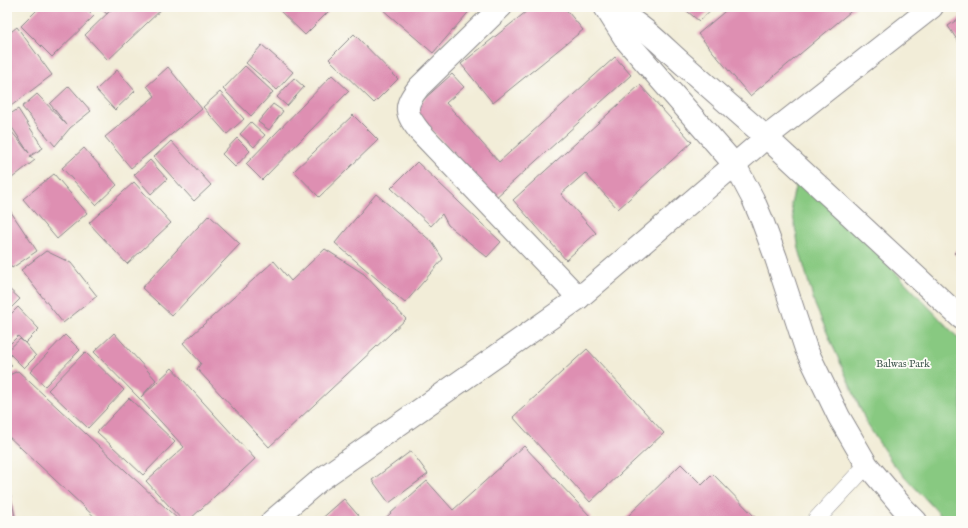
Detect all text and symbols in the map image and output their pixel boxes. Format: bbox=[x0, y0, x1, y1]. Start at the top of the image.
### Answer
park label: Balwas Park bbox=[876, 357, 930, 371]

